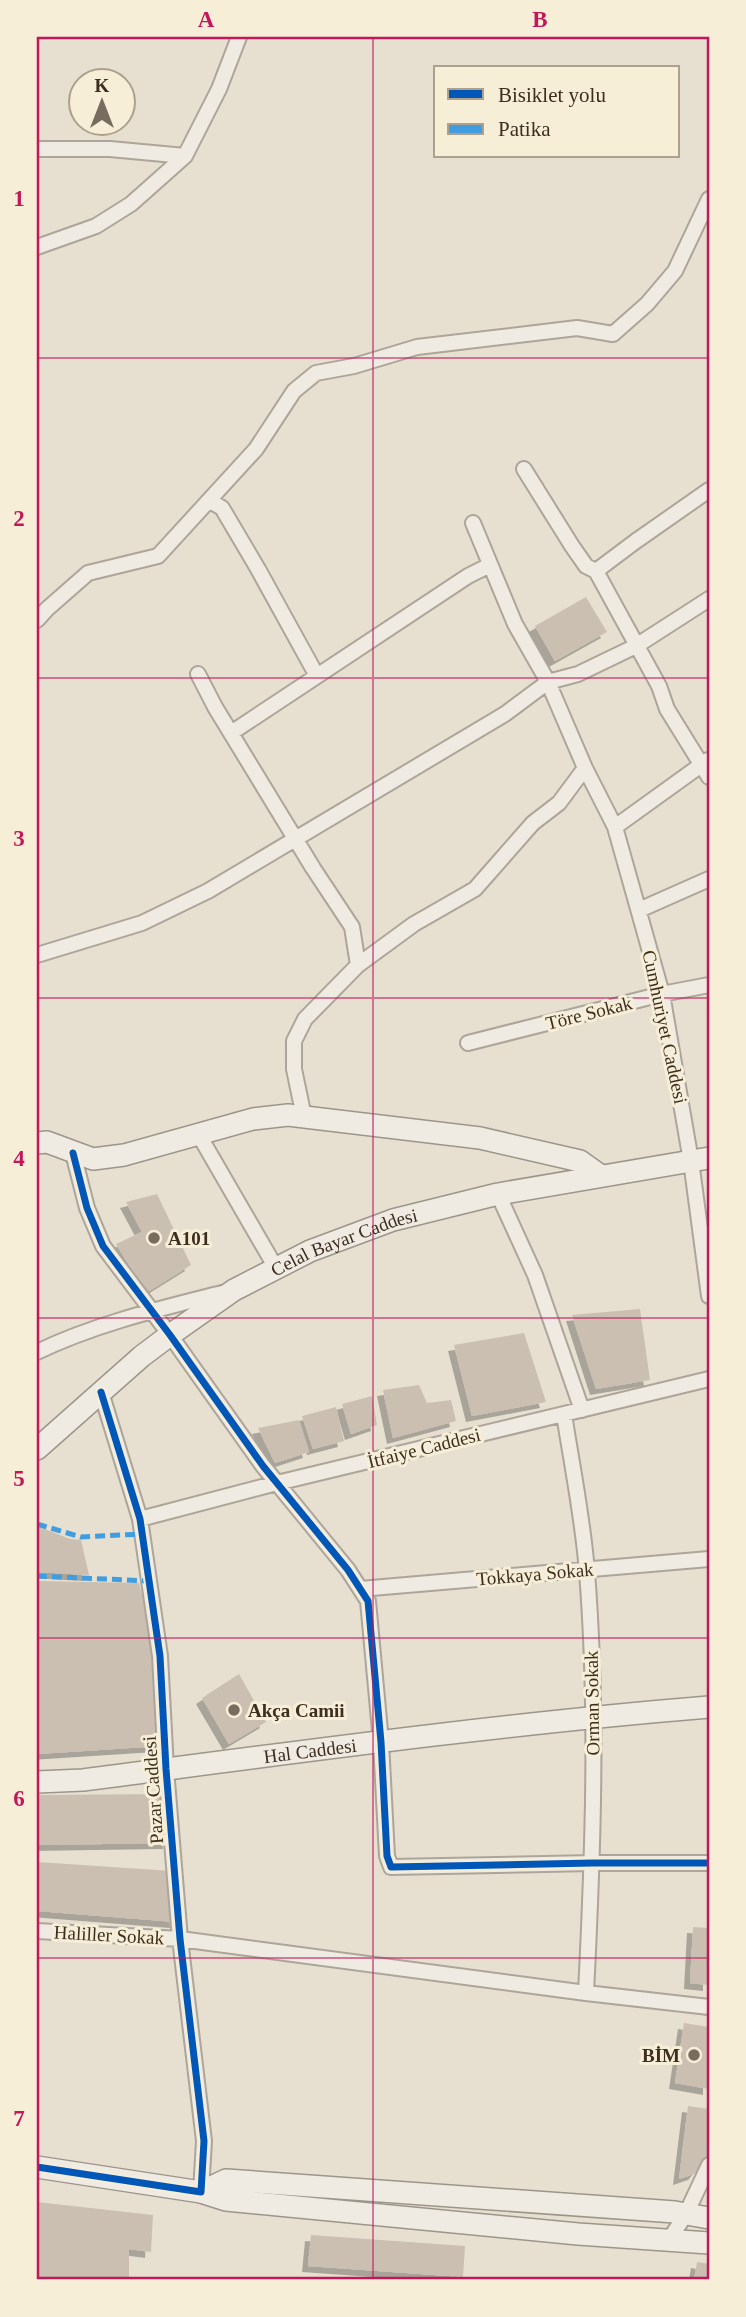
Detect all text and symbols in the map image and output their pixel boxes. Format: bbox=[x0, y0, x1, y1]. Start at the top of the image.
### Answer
text: A bbox=[198, 7, 215, 32]
text: B bbox=[532, 7, 548, 32]
north arrow bbox=[66, 66, 136, 136]
legend bbox=[434, 66, 680, 158]
text: K bbox=[95, 75, 110, 96]
text: Bisiklet yolu bbox=[498, 83, 606, 107]
text: Patika bbox=[498, 117, 551, 141]
text: 1 bbox=[13, 186, 25, 211]
text: 2 bbox=[13, 506, 25, 531]
text: 3 bbox=[13, 826, 25, 851]
street label: Cumhuriyet Caddesi bbox=[638, 948, 692, 1106]
street label: Töre Sokak bbox=[544, 992, 635, 1034]
text: 4 bbox=[13, 1146, 25, 1171]
street label: Celal Bayar Caddesi bbox=[267, 1204, 419, 1280]
place label: A101 bbox=[168, 1228, 210, 1249]
marker: A101 bbox=[146, 1230, 162, 1246]
street label: İtfaiye Caddesi bbox=[365, 1424, 483, 1472]
text: 5 bbox=[13, 1466, 25, 1491]
street label: Tokkaya Sokak bbox=[476, 1558, 595, 1590]
street label: Orman Sokak bbox=[581, 1650, 603, 1756]
place label: Akça Camii bbox=[248, 1700, 345, 1721]
marker: Akça Camii bbox=[226, 1702, 242, 1718]
street label: Hal Caddesi bbox=[262, 1734, 358, 1767]
street label: Pazar Caddesi bbox=[139, 1735, 167, 1845]
text: 6 bbox=[13, 1786, 25, 1811]
street label: Haliller Sokak bbox=[53, 1922, 165, 1948]
place label: BİM bbox=[642, 2045, 680, 2066]
marker: BİM bbox=[686, 2047, 702, 2063]
text: 7 bbox=[13, 2106, 25, 2131]

